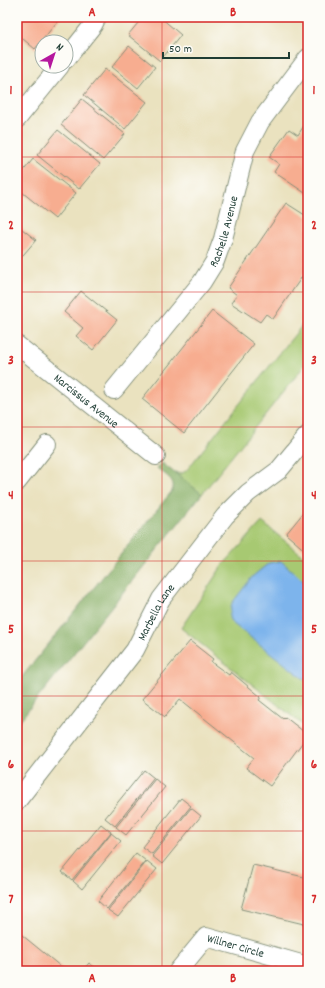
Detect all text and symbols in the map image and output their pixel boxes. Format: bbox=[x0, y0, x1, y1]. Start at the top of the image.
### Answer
text: A bbox=[88, 4, 96, 23]
text: B bbox=[230, 4, 236, 23]
north arrow bbox=[34, 34, 74, 74]
scale bar bbox=[163, 34, 289, 60]
text: N bbox=[52, 40, 67, 56]
text: 50 m bbox=[169, 41, 192, 58]
text: 1 bbox=[10, 82, 13, 101]
text: 1 bbox=[313, 82, 316, 101]
street label: Rachelle Avenue bbox=[206, 194, 243, 271]
text: 2 bbox=[8, 217, 14, 236]
text: 2 bbox=[311, 217, 317, 236]
text: 3 bbox=[8, 352, 14, 371]
text: 3 bbox=[311, 352, 317, 371]
street label: Narcissus Avenue bbox=[49, 370, 122, 433]
text: 4 bbox=[8, 487, 14, 506]
text: 4 bbox=[311, 487, 317, 506]
street label: Marbella Lane bbox=[134, 581, 180, 644]
text: 5 bbox=[8, 621, 14, 640]
text: 5 bbox=[311, 621, 317, 640]
text: 6 bbox=[8, 756, 15, 775]
text: 6 bbox=[311, 756, 318, 775]
text: 7 bbox=[9, 891, 14, 910]
text: 7 bbox=[312, 891, 317, 910]
street label: Willner Circle bbox=[205, 931, 266, 963]
text: A bbox=[88, 970, 96, 988]
text: B bbox=[230, 970, 236, 988]

